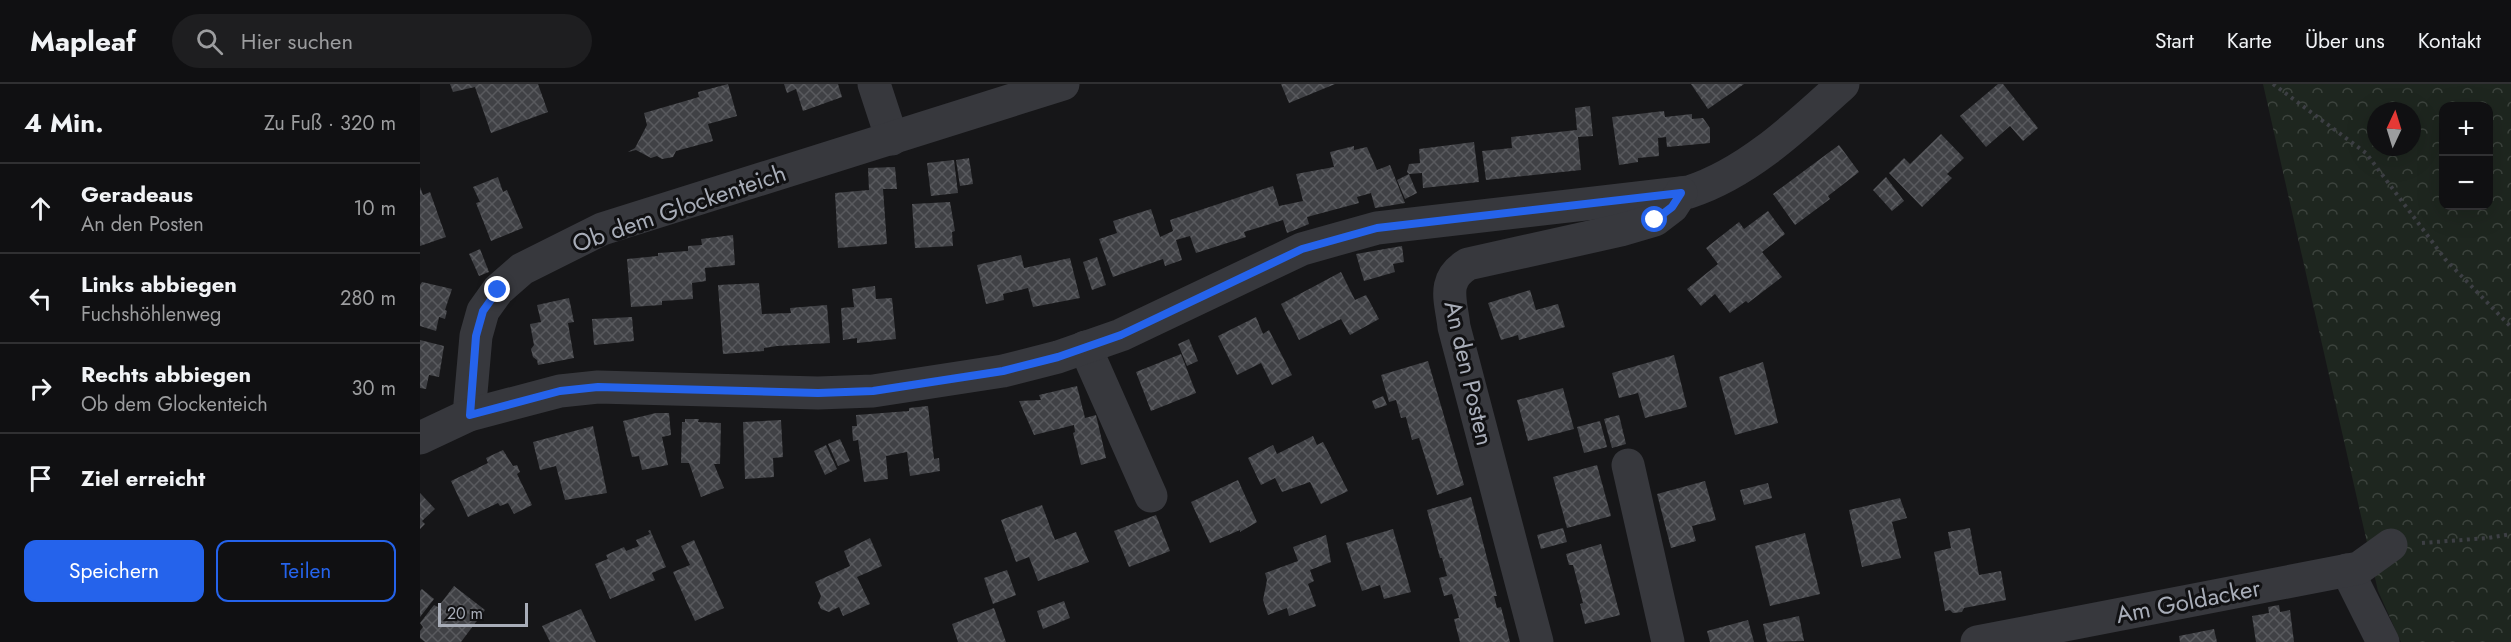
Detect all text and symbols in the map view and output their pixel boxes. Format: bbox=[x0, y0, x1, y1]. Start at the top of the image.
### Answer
search box bbox=[172, 14, 592, 68]
text: Mapleaf bbox=[30, 21, 136, 62]
icon: search bbox=[193, 25, 226, 58]
text: Hier suchen bbox=[241, 25, 353, 57]
text: Start bbox=[2155, 26, 2194, 56]
text: Karte bbox=[2227, 26, 2272, 56]
text: Über uns bbox=[2305, 26, 2385, 56]
text: Kontakt bbox=[2418, 26, 2481, 56]
north arrow bbox=[2367, 102, 2421, 156]
map controls bbox=[2439, 102, 2493, 210]
button: + bbox=[2439, 102, 2493, 156]
text: 4 Min. bbox=[24, 104, 104, 142]
text: Zu Fuß · 320 m bbox=[264, 109, 396, 138]
street label: Ob dem Glockenteich bbox=[567, 155, 791, 261]
button: − bbox=[2439, 156, 2493, 210]
text: Geradeaus bbox=[81, 178, 193, 210]
icon: ahead bbox=[24, 192, 57, 225]
text: 10 m bbox=[353, 194, 396, 223]
route start bbox=[1641, 206, 1667, 232]
text: An den Posten bbox=[81, 210, 204, 239]
text: Links abbiegen bbox=[81, 268, 237, 300]
route end bbox=[484, 276, 510, 302]
icon: left bbox=[24, 282, 57, 315]
text: 280 m bbox=[340, 284, 396, 313]
street label: An den Posten bbox=[1435, 297, 1503, 449]
text: Fuchshöhlenweg bbox=[81, 300, 221, 329]
text: Rechts abbiegen bbox=[81, 358, 251, 390]
icon: right bbox=[24, 372, 57, 405]
text: 30 m bbox=[351, 374, 396, 403]
text: Ob dem Glockenteich bbox=[81, 390, 268, 419]
icon: arrive bbox=[24, 462, 57, 495]
text: Ziel erreicht bbox=[81, 462, 205, 494]
button: Speichern bbox=[24, 540, 204, 602]
button: Teilen bbox=[216, 540, 396, 602]
street label: Am Goldacker bbox=[2113, 570, 2264, 632]
scale bar bbox=[438, 600, 528, 628]
text: 20 m bbox=[447, 602, 483, 625]

